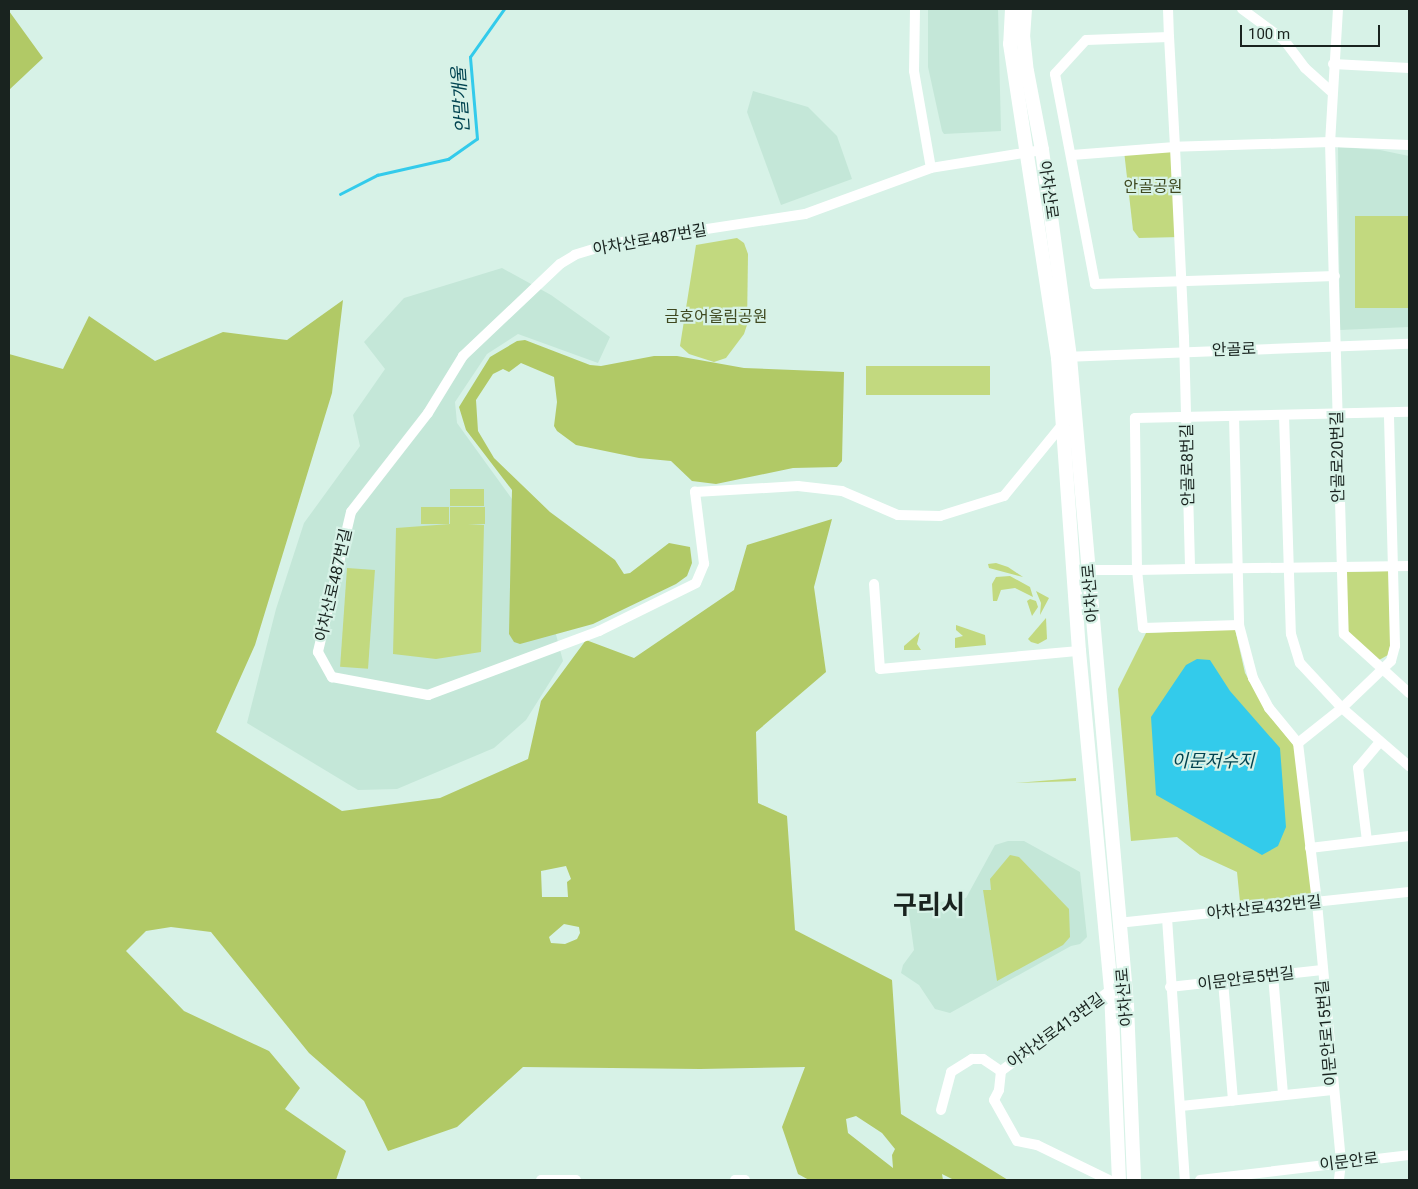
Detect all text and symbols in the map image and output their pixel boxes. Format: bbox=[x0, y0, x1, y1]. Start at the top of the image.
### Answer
scale bar bbox=[1243, 15, 1383, 47]
text: 100 m bbox=[1248, 25, 1290, 43]
water label: 안말개울 bbox=[448, 66, 474, 134]
street label: 아차산로 bbox=[1034, 160, 1062, 220]
park label: 안골공원 bbox=[1124, 177, 1182, 197]
street label: 아차산로487번길 bbox=[592, 221, 708, 259]
park label: 금호어울림공원 bbox=[664, 307, 768, 327]
street label: 안골로 bbox=[1212, 340, 1256, 360]
street label: 안골로20번길 bbox=[1328, 411, 1348, 503]
street label: 안골로8번길 bbox=[1178, 424, 1198, 506]
street label: 아차산로487번길 bbox=[312, 527, 356, 643]
street label: 아차산로 bbox=[1079, 563, 1103, 623]
water label: 이문저수지 bbox=[1172, 750, 1254, 772]
district label: 구리시 bbox=[893, 890, 965, 922]
street label: 아차산로432번길 bbox=[1206, 892, 1322, 924]
street label: 이문안로5번길 bbox=[1197, 964, 1295, 994]
street label: 아차산로 bbox=[1113, 967, 1137, 1027]
street label: 이문안로15번길 bbox=[1313, 979, 1341, 1087]
street label: 아차산로413번길 bbox=[1004, 989, 1108, 1073]
street label: 이문안로 bbox=[1319, 1149, 1379, 1175]

